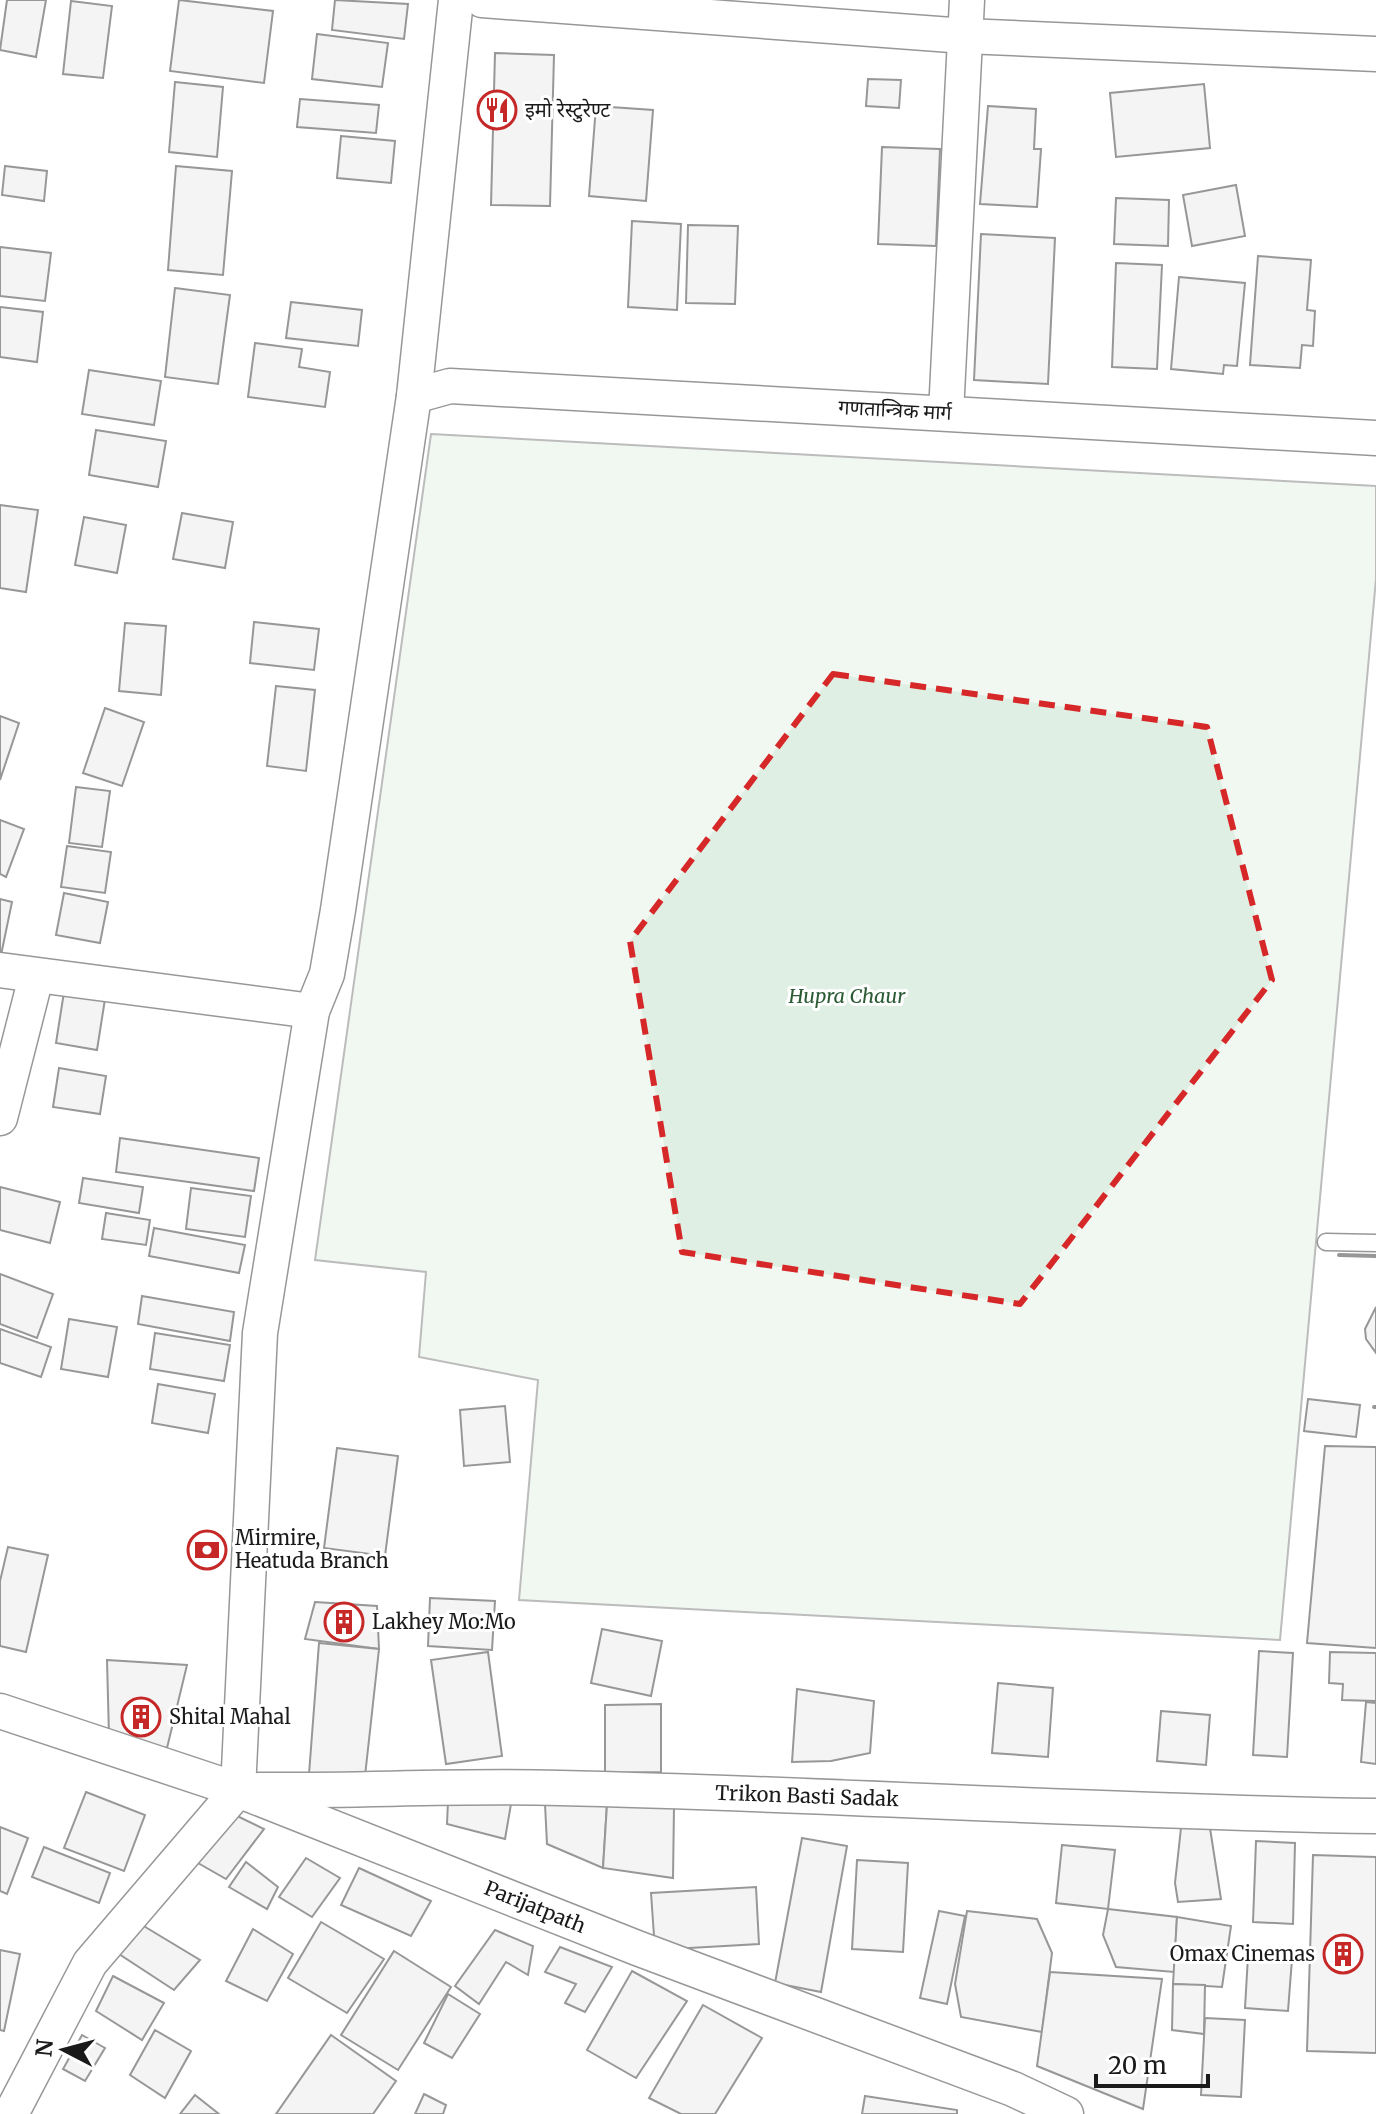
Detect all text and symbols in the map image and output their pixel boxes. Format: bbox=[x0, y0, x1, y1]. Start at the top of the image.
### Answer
restaurant icon: इमो रेस्टुरेण्ट bbox=[476, 89, 518, 131]
place label: इमो रेस्टुरेण्ट bbox=[525, 97, 611, 123]
street label: गणतान्त्रिक मार्ग bbox=[838, 394, 953, 425]
park label: Hupra Chaur bbox=[788, 983, 906, 1008]
place label: Mirmire, Heatuda Branch bbox=[235, 1525, 389, 1573]
bank icon: Mirmire, Heatuda Branch bbox=[186, 1529, 228, 1571]
building icon: Lakhey Mo:Mo bbox=[323, 1601, 365, 1643]
place label: Lakhey Mo:Mo bbox=[372, 1609, 516, 1634]
building icon: Shital Mahal bbox=[120, 1696, 162, 1738]
place label: Shital Mahal bbox=[169, 1704, 291, 1729]
street label: Trikon Basti Sadak bbox=[715, 1780, 899, 1811]
street label: Parijatpath bbox=[481, 1875, 589, 1938]
building icon: Omax Cinemas bbox=[1322, 1933, 1364, 1975]
place label: Omax Cinemas bbox=[1170, 1941, 1315, 1966]
north arrow bbox=[24, 2010, 104, 2090]
text: N bbox=[29, 2037, 59, 2058]
scale bar bbox=[1096, 2038, 1208, 2088]
text: 20 m bbox=[1108, 2050, 1167, 2081]

